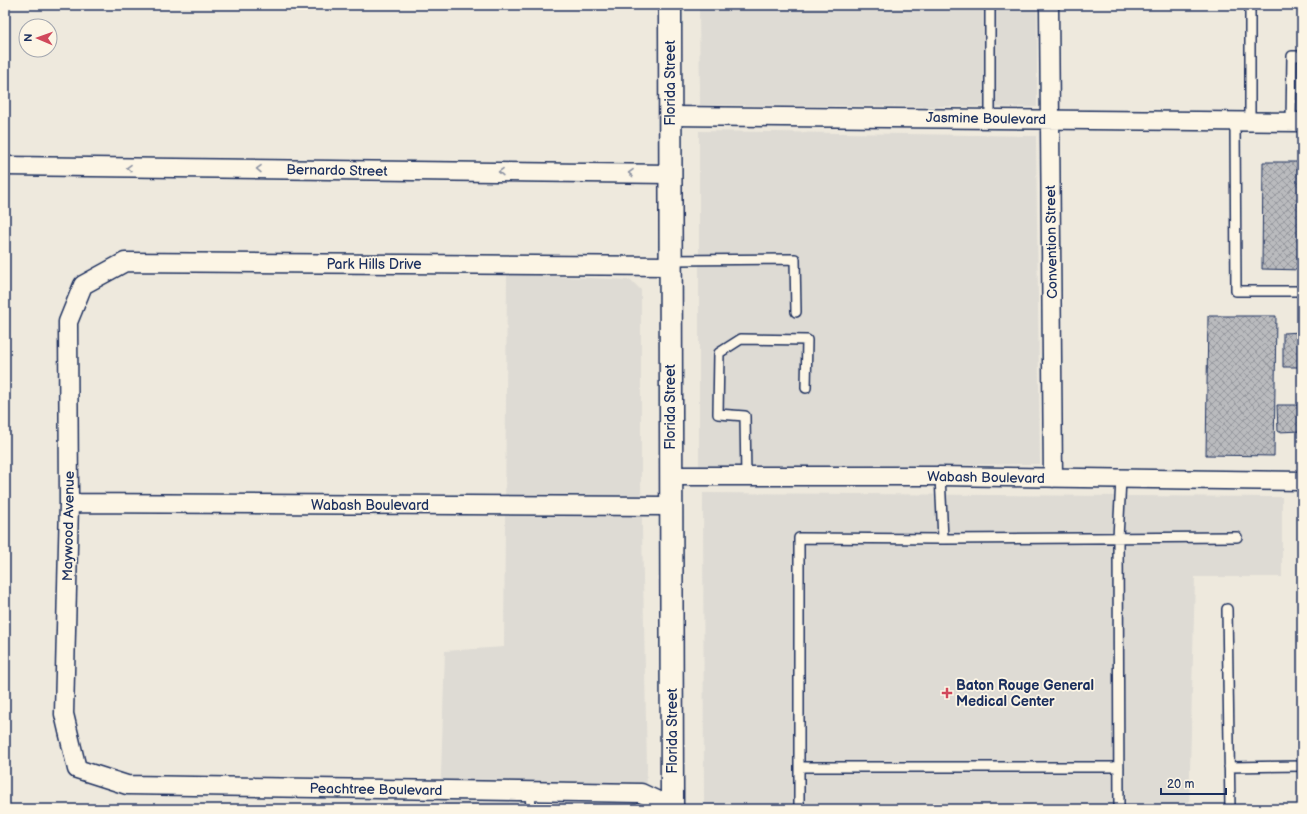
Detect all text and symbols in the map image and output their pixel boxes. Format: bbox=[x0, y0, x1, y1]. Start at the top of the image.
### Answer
north arrow bbox=[18, 18, 58, 58]
text: N bbox=[22, 33, 35, 42]
street label: Florida Street bbox=[662, 40, 679, 126]
street label: Jasmine Boulevard bbox=[926, 109, 1046, 128]
street label: Bernardo Street bbox=[286, 161, 389, 180]
one-way arrow bbox=[126, 164, 132, 172]
one-way arrow bbox=[256, 165, 262, 173]
one-way arrow bbox=[498, 168, 504, 176]
one-way arrow bbox=[628, 169, 634, 178]
street label: Convention Street bbox=[1042, 184, 1061, 299]
street label: Park Hills Drive bbox=[326, 256, 422, 273]
street label: Florida Street bbox=[662, 364, 679, 450]
street label: Wabash Boulevard bbox=[927, 468, 1045, 487]
street label: Maywood Avenue bbox=[59, 471, 78, 581]
street label: Wabash Boulevard bbox=[311, 497, 429, 514]
place label: Baton Rouge General Medical Center bbox=[956, 677, 1094, 710]
marker: Baton Rouge General Medical Center bbox=[941, 687, 953, 699]
street label: Florida Street bbox=[664, 688, 681, 774]
scale bar bbox=[1161, 770, 1226, 796]
text: 20 m bbox=[1167, 777, 1194, 792]
street label: Peachtree Boulevard bbox=[309, 780, 443, 799]

